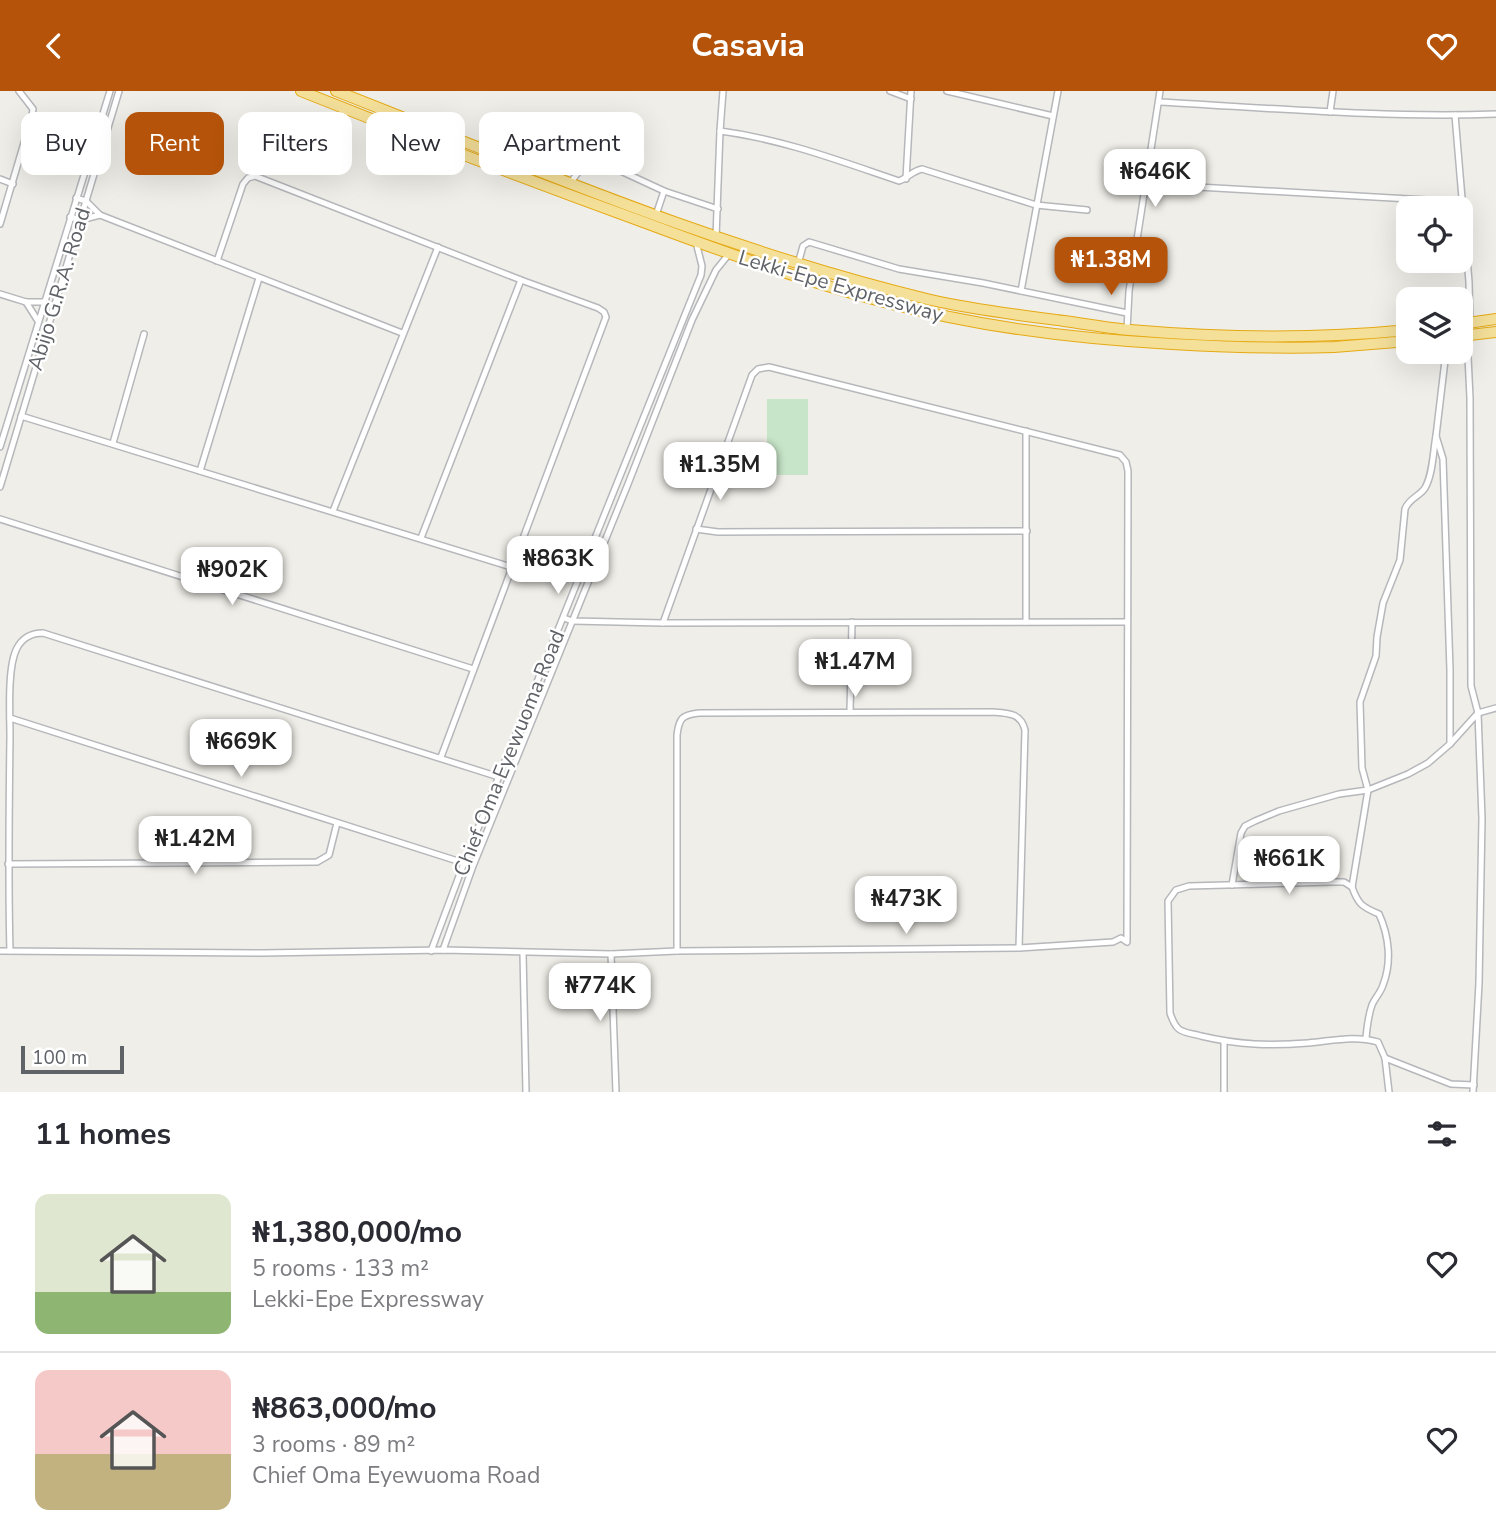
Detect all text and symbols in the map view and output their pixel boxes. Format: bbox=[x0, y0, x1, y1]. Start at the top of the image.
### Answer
text: Casavia bbox=[691, 24, 805, 67]
icon: back bbox=[35, 27, 73, 65]
icon: heart bbox=[1423, 27, 1461, 65]
chip: Buy bbox=[21, 112, 111, 175]
chip: Rent bbox=[125, 112, 224, 175]
chip: Filters bbox=[238, 112, 352, 175]
chip: New bbox=[366, 112, 465, 175]
chip: Apartment bbox=[479, 112, 644, 175]
pin: ₦646K bbox=[1106, 149, 1204, 209]
text: ₦646K bbox=[1120, 156, 1190, 187]
map controls bbox=[1396, 196, 1473, 364]
button: locate bbox=[1396, 196, 1473, 273]
street label: Abijo G.R.A. Road bbox=[21, 204, 97, 374]
pin: ₦1.38M bbox=[1054, 237, 1168, 297]
street label: Lekki-Epe Expressway bbox=[735, 243, 947, 329]
text: ₦1.38M bbox=[1071, 244, 1151, 275]
button: layers bbox=[1396, 287, 1473, 364]
pin: ₦1.35M bbox=[663, 443, 777, 502]
text: ₦1.35M bbox=[680, 449, 760, 480]
pin: ₦863K bbox=[509, 537, 607, 596]
text: ₦863K bbox=[523, 543, 593, 574]
pin: ₦902K bbox=[183, 547, 281, 607]
text: ₦902K bbox=[197, 554, 267, 585]
street label: Chief Oma Eyewuoma Road bbox=[447, 626, 571, 880]
pin: ₦1.47M bbox=[798, 639, 912, 699]
text: ₦1.47M bbox=[815, 646, 895, 677]
pin: ₦669K bbox=[192, 719, 290, 779]
text: ₦669K bbox=[206, 726, 276, 757]
pin: ₦1.42M bbox=[138, 817, 252, 876]
text: ₦1.42M bbox=[155, 823, 235, 854]
pin: ₦661K bbox=[1240, 837, 1338, 896]
text: ₦661K bbox=[1254, 843, 1324, 874]
pin: ₦473K bbox=[857, 877, 955, 936]
text: ₦473K bbox=[871, 883, 941, 914]
pin: ₦774K bbox=[551, 963, 649, 1023]
text: ₦774K bbox=[565, 970, 635, 1001]
scale bar bbox=[21, 1043, 124, 1075]
text: 100 m bbox=[32, 1045, 87, 1071]
text: 11 homes bbox=[35, 1114, 171, 1155]
icon: filters bbox=[1423, 1115, 1461, 1153]
text: ₦1,380,000/mo bbox=[252, 1212, 462, 1253]
icon: home bbox=[91, 1222, 175, 1306]
icon: heart bbox=[1423, 1245, 1461, 1283]
text: 5 rooms · 133 m² bbox=[252, 1253, 429, 1284]
text: Lekki-Epe Expressway bbox=[252, 1284, 484, 1315]
text: ₦863,000/mo bbox=[252, 1388, 437, 1429]
icon: home bbox=[91, 1398, 175, 1482]
icon: heart bbox=[1423, 1421, 1461, 1459]
text: 3 rooms · 89 m² bbox=[252, 1429, 415, 1460]
text: Chief Oma Eyewuoma Road bbox=[252, 1460, 540, 1491]

